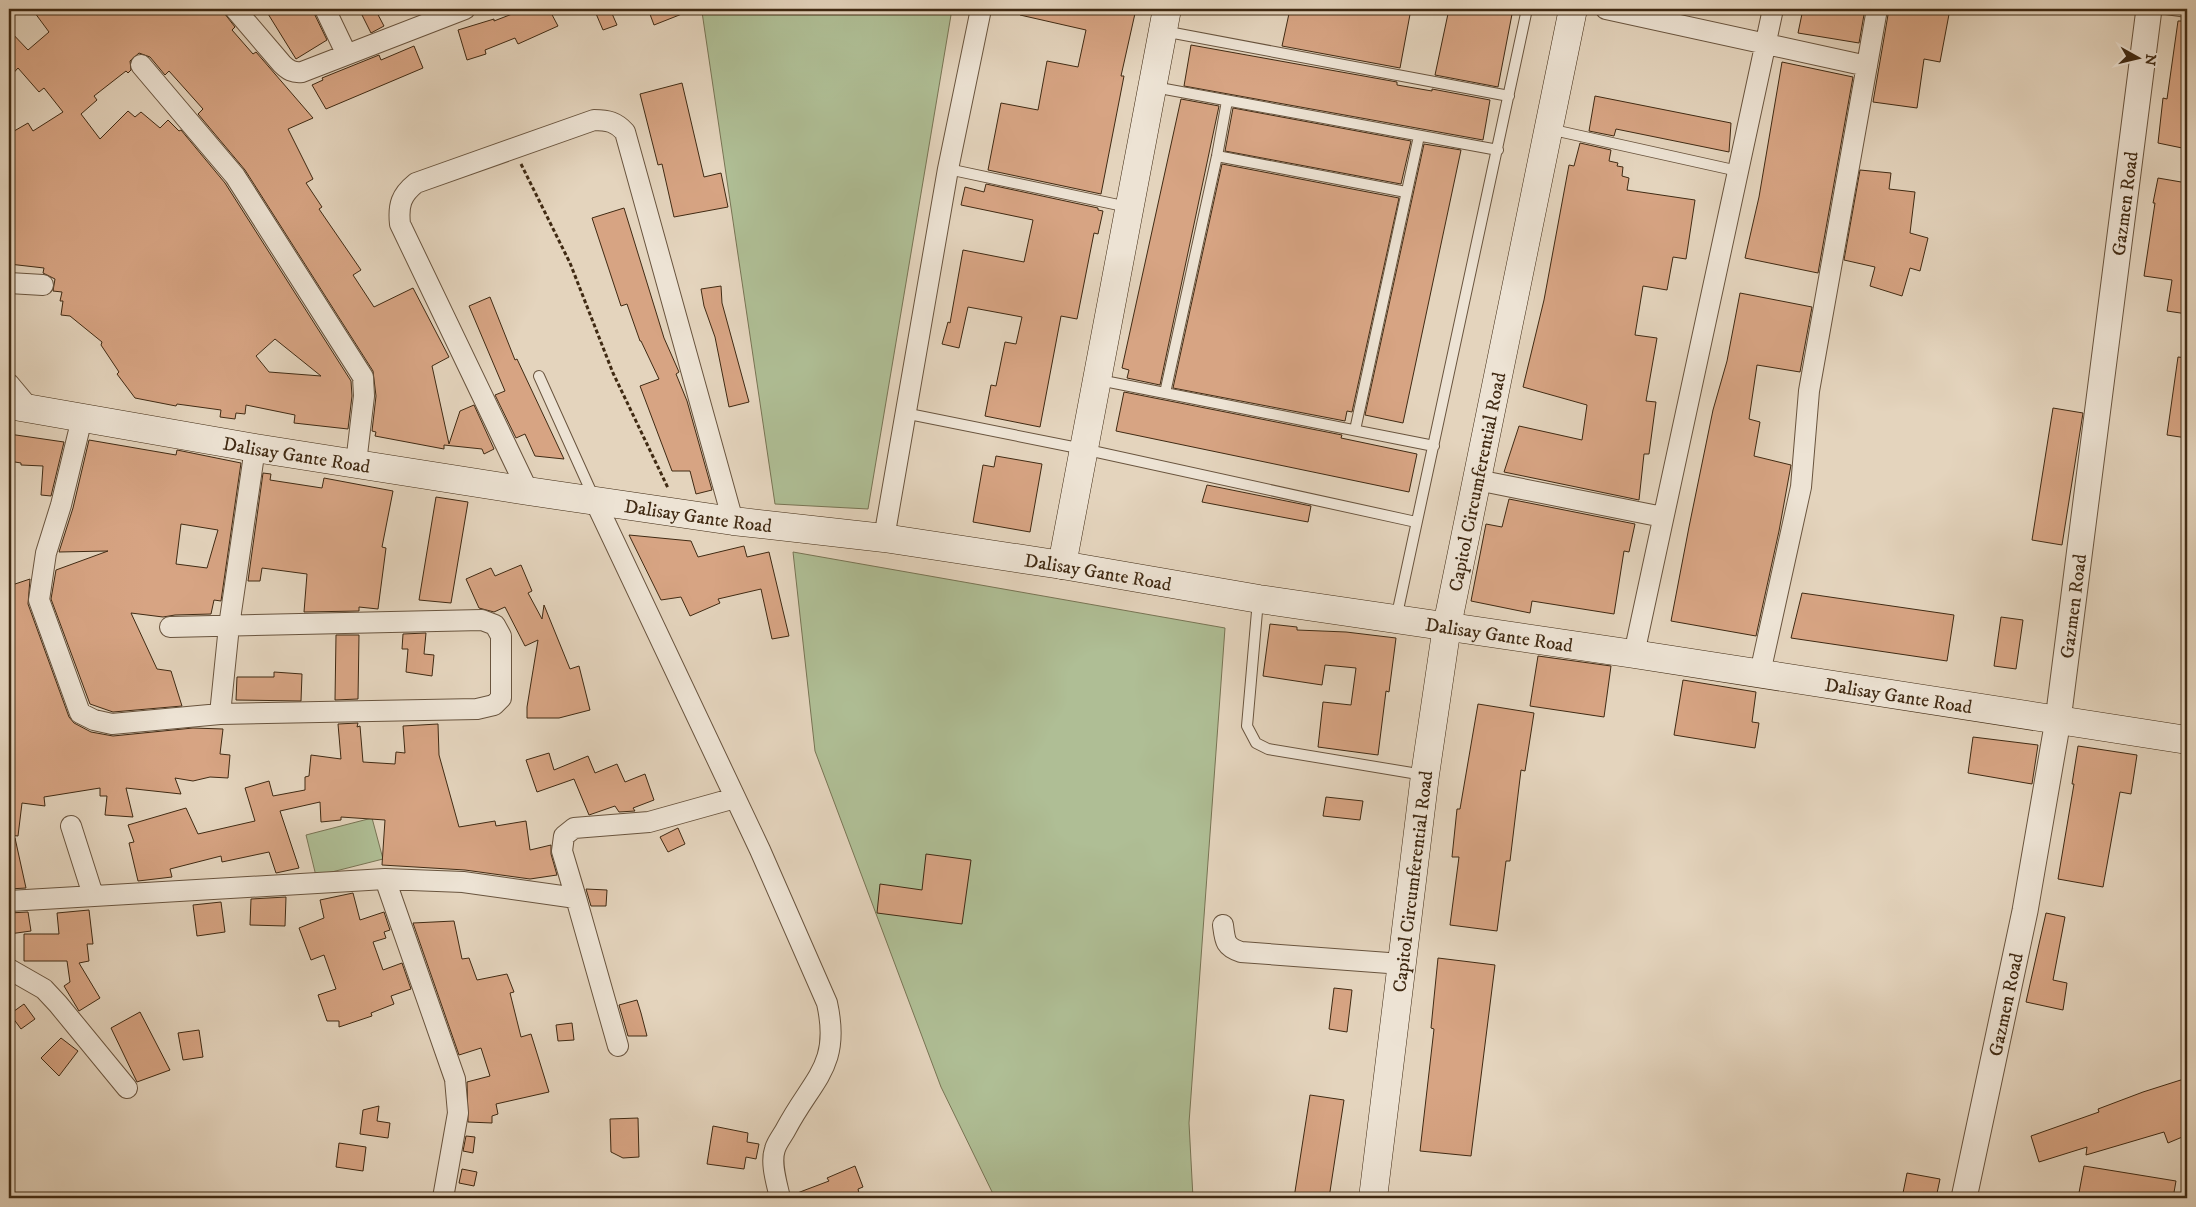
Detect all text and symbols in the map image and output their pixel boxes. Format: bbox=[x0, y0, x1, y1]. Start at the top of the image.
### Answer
north arrow bbox=[2114, 32, 2164, 82]
text: N bbox=[2140, 53, 2160, 67]
street label: Gazmen Road bbox=[2108, 150, 2144, 257]
street label: Capitol Circumferential Road bbox=[1444, 370, 1512, 594]
street label: Dalisay Gante Road bbox=[221, 433, 372, 479]
street label: Dalisay Gante Road bbox=[623, 495, 774, 538]
street label: Dalisay Gante Road bbox=[1023, 549, 1174, 597]
street label: Gazmen Road bbox=[2056, 552, 2092, 660]
street label: Dalisay Gante Road bbox=[1424, 614, 1575, 658]
street label: Dalisay Gante Road bbox=[1823, 674, 1974, 720]
street label: Capitol Circumferential Road bbox=[1388, 769, 1439, 994]
street label: Gazmen Road bbox=[1984, 950, 2029, 1058]

